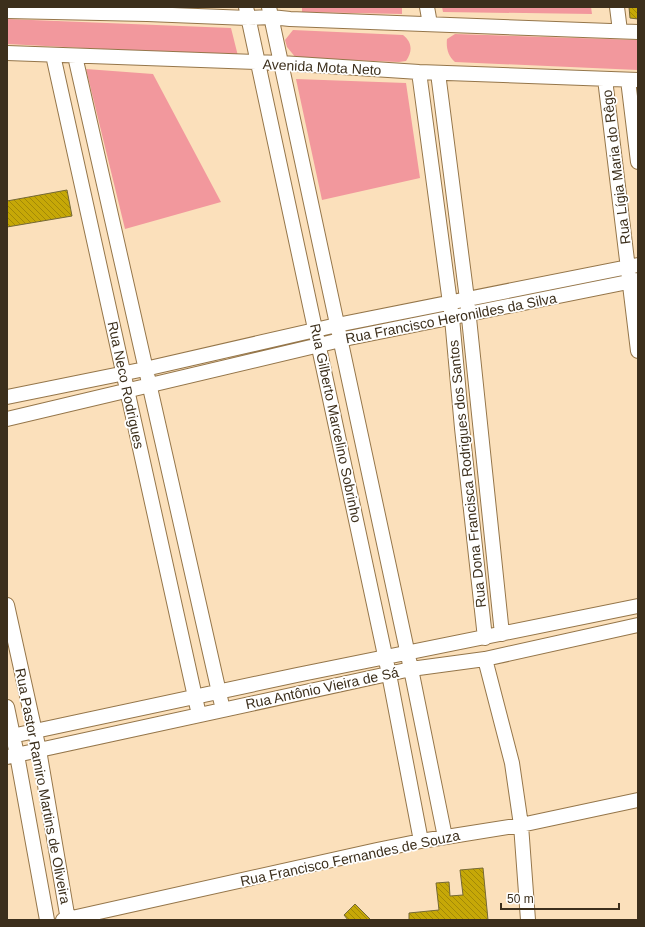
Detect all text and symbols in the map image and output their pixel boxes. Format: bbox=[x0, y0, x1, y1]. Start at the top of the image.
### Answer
street label: Avenida Mota Neto bbox=[262, 56, 382, 78]
street label: Rua Lígia Maria do Rêgo bbox=[599, 89, 633, 245]
street label: Rua Francisco Heronildes da Silva bbox=[344, 290, 558, 346]
street label: Rua Neco Rodrigues bbox=[105, 320, 147, 450]
street label: Rua Gilberto Marcelino Sobrinho bbox=[307, 322, 365, 524]
street label: Rua Dona Francisca Rodrigues dos Santos bbox=[445, 339, 489, 609]
street label: Rua Antônio Vieira de Sá bbox=[244, 664, 400, 712]
street label: Rua Pastor Ramiro Martins de Oliveira bbox=[12, 667, 74, 905]
street label: Rua Francisco Fernandes de Souza bbox=[239, 827, 461, 889]
scale bar bbox=[501, 885, 619, 911]
text: 50 m bbox=[507, 892, 534, 906]

